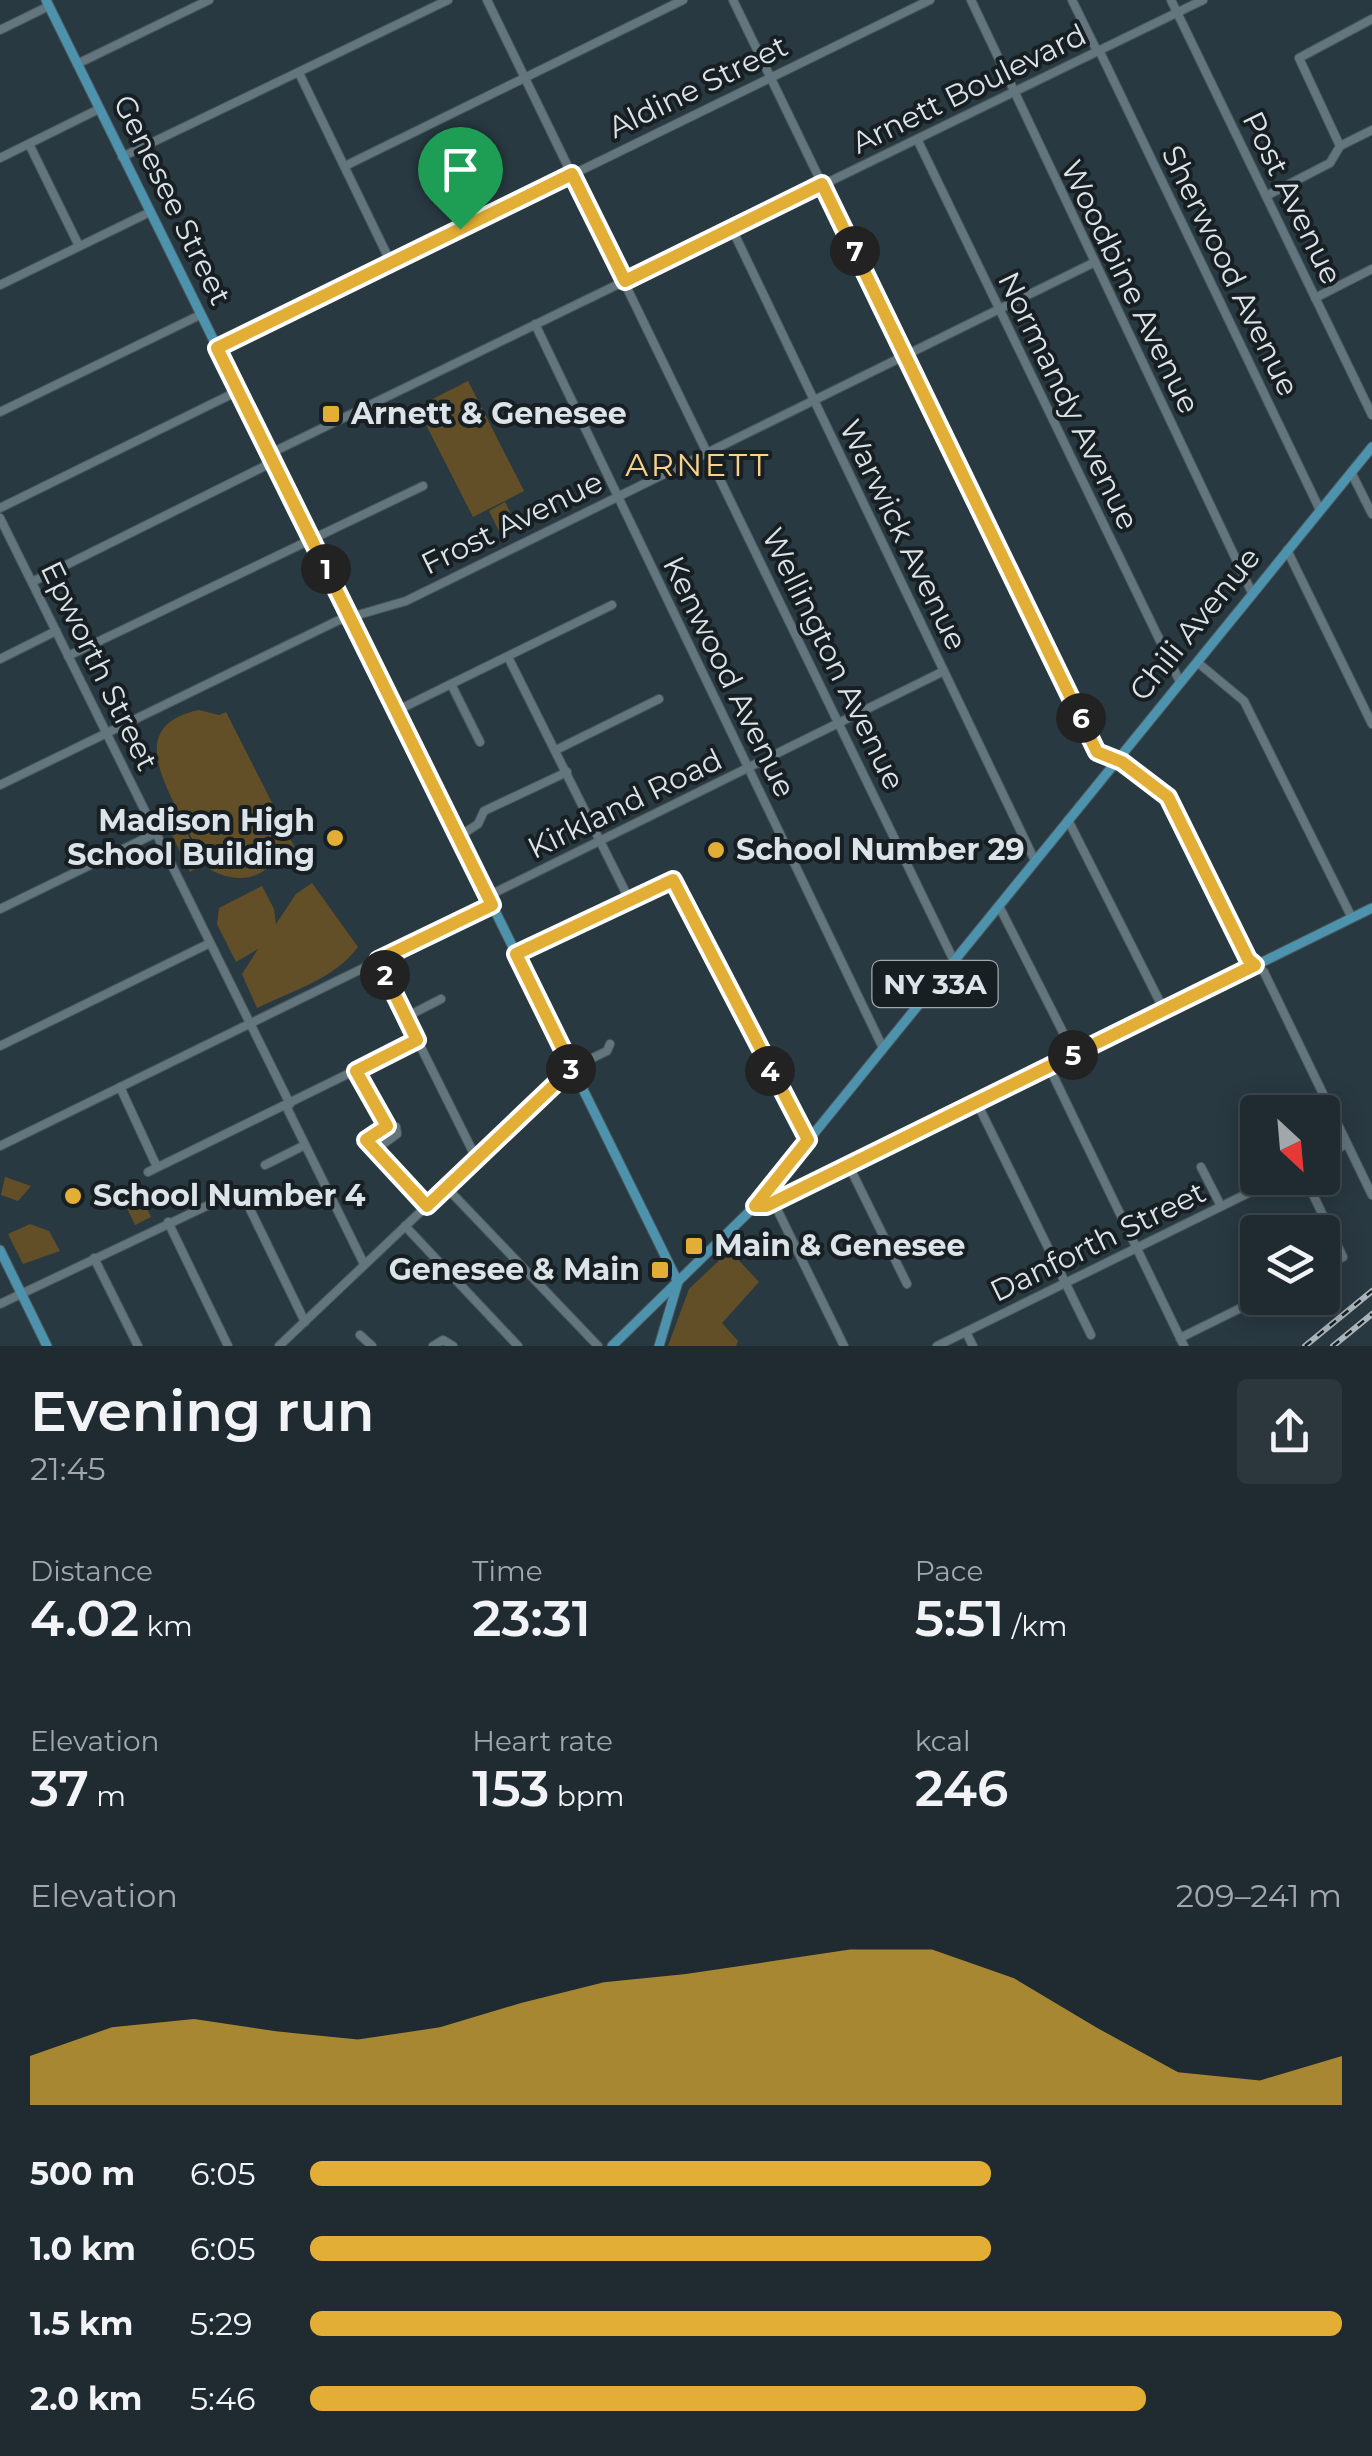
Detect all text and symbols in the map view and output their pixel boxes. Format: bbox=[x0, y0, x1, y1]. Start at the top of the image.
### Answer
street label: Arnett Boulevard bbox=[845, 16, 1092, 161]
street label: Aldine Street bbox=[602, 27, 794, 146]
street label: Genesee Street bbox=[106, 89, 239, 311]
street label: Post Avenue bbox=[1235, 105, 1350, 290]
pin bbox=[418, 127, 503, 230]
street label: Sherwood Avenue bbox=[1154, 139, 1307, 402]
icon: arrive bbox=[433, 142, 488, 197]
street label: Woodbine Avenue bbox=[1053, 154, 1208, 420]
pin: 7 bbox=[830, 226, 880, 276]
text: 7 bbox=[846, 234, 864, 268]
street label: Normandy Avenue bbox=[990, 266, 1147, 536]
place label: Arnett & Genesee bbox=[350, 395, 627, 432]
marker: Arnett & Genesee bbox=[320, 403, 342, 425]
street label: Warwick Avenue bbox=[832, 413, 975, 656]
district label: ARNETT bbox=[625, 445, 771, 484]
street label: Frost Avenue bbox=[415, 463, 608, 582]
street label: Wellington Avenue bbox=[754, 522, 913, 796]
street label: Chili Avenue bbox=[1121, 539, 1268, 708]
pin: 1 bbox=[301, 544, 351, 594]
street label: Kenwood Avenue bbox=[655, 550, 804, 803]
text: 1 bbox=[321, 552, 331, 586]
street label: Epworth Street bbox=[33, 555, 166, 776]
pin: 6 bbox=[1056, 693, 1106, 743]
text: 6 bbox=[1072, 701, 1090, 735]
street label: Kirkland Road bbox=[521, 740, 728, 867]
place label: Madison High School Building bbox=[67, 802, 315, 873]
marker: Madison High School Building bbox=[324, 827, 346, 849]
place label: School Number 29 bbox=[736, 831, 1025, 868]
marker: School Number 29 bbox=[705, 839, 727, 861]
pin: 2 bbox=[360, 950, 410, 1000]
text: 2 bbox=[377, 958, 393, 992]
road number: NY 33A bbox=[872, 961, 998, 1007]
pin: 5 bbox=[1048, 1030, 1098, 1080]
text: 5 bbox=[1065, 1038, 1081, 1072]
pin: 3 bbox=[546, 1044, 596, 1094]
pin: 4 bbox=[745, 1046, 795, 1096]
text: 3 bbox=[563, 1052, 579, 1086]
text: 4 bbox=[760, 1054, 780, 1088]
north arrow bbox=[1240, 1095, 1340, 1195]
map controls bbox=[1240, 1095, 1340, 1315]
street label: Danforth Street bbox=[984, 1173, 1211, 1310]
place label: School Number 4 bbox=[93, 1177, 366, 1214]
marker: School Number 4 bbox=[62, 1185, 84, 1207]
button: layers bbox=[1240, 1215, 1340, 1315]
place label: Main & Genesee bbox=[714, 1227, 965, 1264]
marker: Main & Genesee bbox=[683, 1235, 705, 1257]
place label: Genesee & Main bbox=[389, 1251, 640, 1288]
marker: Genesee & Main bbox=[649, 1259, 671, 1281]
text: Evening run bbox=[30, 1378, 375, 1445]
button: share bbox=[1237, 1379, 1342, 1484]
text: 21:45 bbox=[30, 1449, 106, 1488]
text: Distance bbox=[30, 1554, 153, 1588]
text: Time bbox=[472, 1554, 543, 1588]
text: Pace bbox=[915, 1554, 983, 1588]
text: 4.02 bbox=[30, 1588, 139, 1649]
text: 23:31 bbox=[472, 1588, 591, 1649]
text: 5:51 bbox=[915, 1588, 1004, 1649]
text: km bbox=[139, 1609, 193, 1643]
text: /km bbox=[1004, 1609, 1067, 1643]
text: Elevation bbox=[30, 1724, 159, 1758]
text: Heart rate bbox=[472, 1724, 613, 1758]
text: kcal bbox=[915, 1724, 971, 1758]
text: 37 bbox=[30, 1758, 89, 1819]
text: 153 bbox=[472, 1758, 549, 1819]
text: 246 bbox=[915, 1758, 1008, 1819]
text: m bbox=[89, 1779, 126, 1813]
text: bpm bbox=[549, 1779, 624, 1813]
text: Elevation bbox=[30, 1876, 178, 1915]
text: 209–241 m bbox=[1176, 1876, 1342, 1915]
text: 500 m bbox=[30, 2154, 135, 2193]
text: 6:05 bbox=[190, 2154, 256, 2193]
text: 1.0 km bbox=[30, 2229, 136, 2268]
text: 6:05 bbox=[190, 2229, 256, 2268]
text: 1.5 km bbox=[30, 2304, 133, 2343]
text: 5:29 bbox=[190, 2304, 253, 2343]
text: 2.0 km bbox=[30, 2379, 142, 2418]
text: 5:46 bbox=[190, 2379, 256, 2418]

